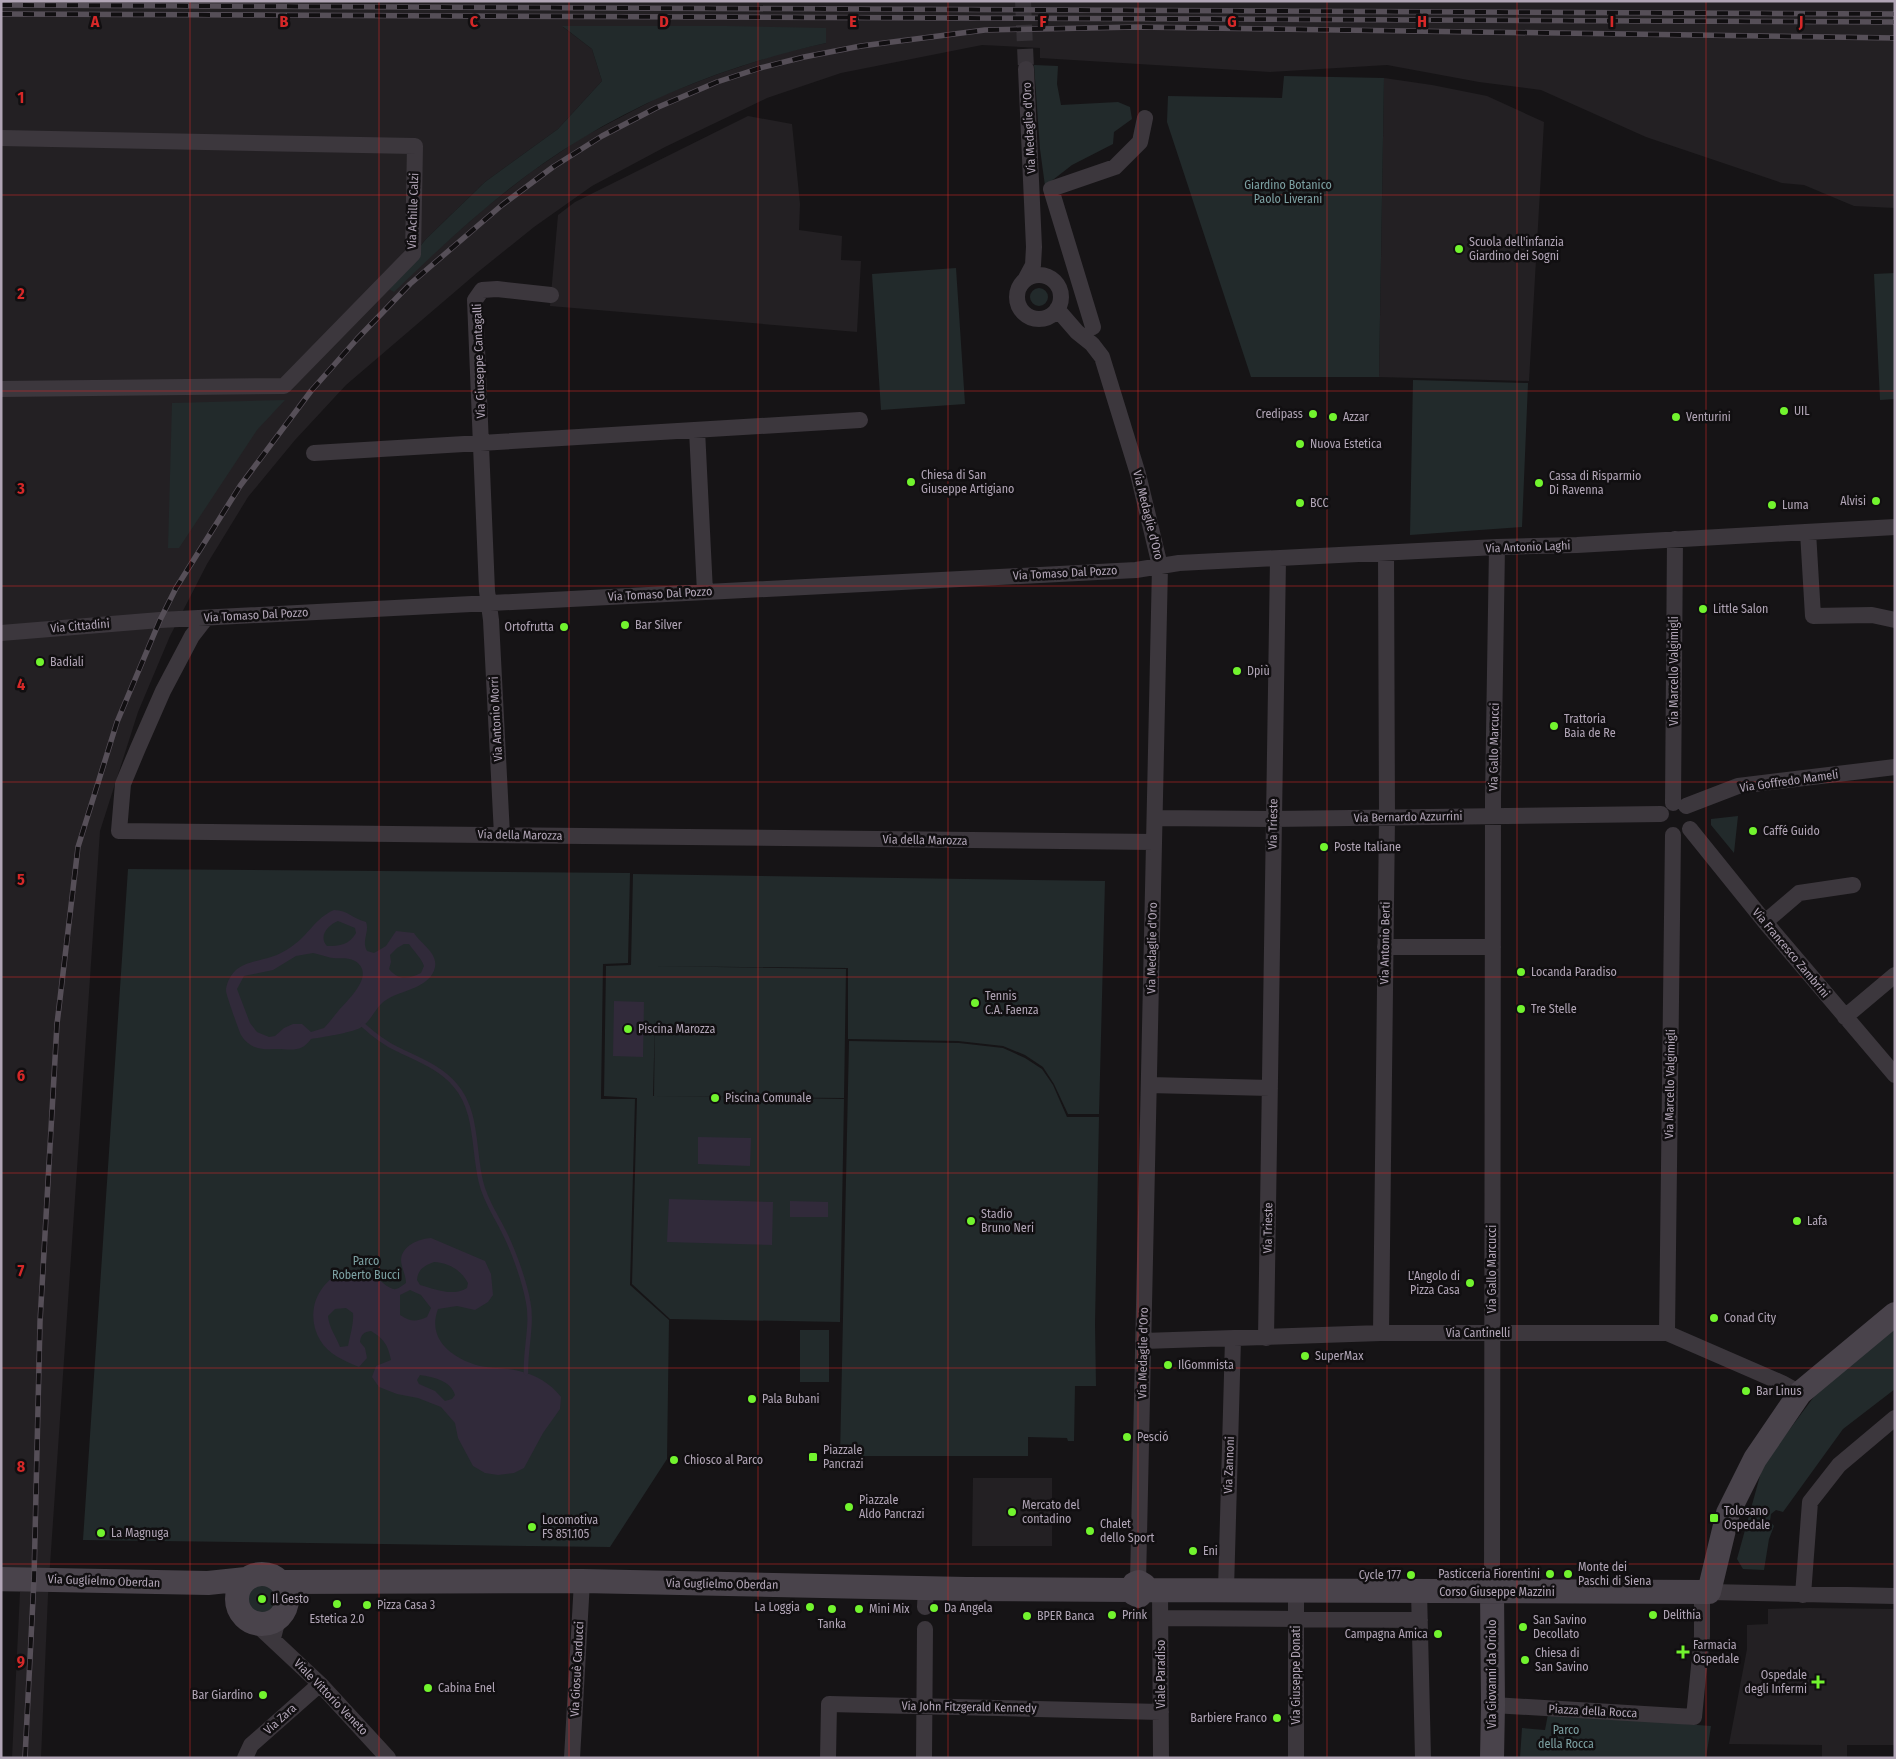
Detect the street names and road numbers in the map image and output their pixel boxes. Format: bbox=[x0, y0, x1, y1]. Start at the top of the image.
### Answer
street label: Via Medaglie d'Oro bbox=[1020, 82, 1038, 174]
street label: Via Achille Calzi bbox=[405, 173, 421, 249]
street label: Via Giuseppe Cantagalli bbox=[470, 303, 488, 419]
street label: Via Medaglie d'Oro bbox=[1130, 469, 1166, 561]
street label: Via Antonio Laghi bbox=[1485, 539, 1571, 555]
street label: Via Tomaso Dal Pozzo bbox=[1012, 563, 1118, 583]
street label: Via Tomaso Dal Pozzo bbox=[607, 584, 713, 604]
street label: Via Tomaso Dal Pozzo bbox=[203, 605, 309, 625]
street label: Via Cittadini bbox=[50, 616, 110, 636]
street label: Via Marcello Valgimigli bbox=[1667, 616, 1681, 726]
street label: Via Antonio Morri bbox=[487, 676, 505, 762]
street label: Via Gallo Marcucci bbox=[1486, 703, 1502, 791]
street label: Via Goffredo Mameli bbox=[1739, 767, 1839, 795]
street label: Via Trieste bbox=[1266, 798, 1280, 850]
street label: Via Bernardo Azzurrini bbox=[1353, 809, 1463, 825]
street label: Via della Marozza bbox=[477, 827, 563, 843]
street label: Via della Marozza bbox=[882, 832, 968, 848]
street label: Via Medaglie d'Oro bbox=[1144, 902, 1160, 994]
street label: Via Antonio Berti bbox=[1377, 902, 1393, 984]
street label: Via Francesco Zambrini bbox=[1750, 906, 1832, 1000]
street label: Via Marcello Valgimigli bbox=[1662, 1029, 1678, 1139]
street label: Via Trieste bbox=[1261, 1202, 1275, 1254]
street label: Via Gallo Marcucci bbox=[1485, 1225, 1499, 1313]
street label: Via Medaglie d'Oro bbox=[1135, 1307, 1151, 1399]
street label: Via Cantinelli bbox=[1446, 1326, 1510, 1340]
street label: Via Zannoni bbox=[1221, 1436, 1237, 1494]
street label: Via Guglielmo Oberdan bbox=[47, 1572, 161, 1590]
street label: Via Guglielmo Oberdan bbox=[666, 1576, 778, 1592]
street label: Corso Giuseppe Mazzini bbox=[1439, 1585, 1555, 1599]
street label: Via Giovanni da Oriolo bbox=[1485, 1619, 1499, 1729]
street label: Via Giosuè Carducci bbox=[568, 1621, 586, 1717]
street label: Via Giuseppe Donati bbox=[1289, 1625, 1303, 1725]
street label: Viale Paradiso bbox=[1154, 1640, 1168, 1708]
street label: Viale Vittorio Veneto bbox=[291, 1656, 371, 1738]
street label: Via John Fitzgerald Kennedy bbox=[901, 1699, 1037, 1715]
street label: Via Zara bbox=[261, 1701, 299, 1737]
street label: Piazza della Rocca bbox=[1548, 1702, 1638, 1720]

